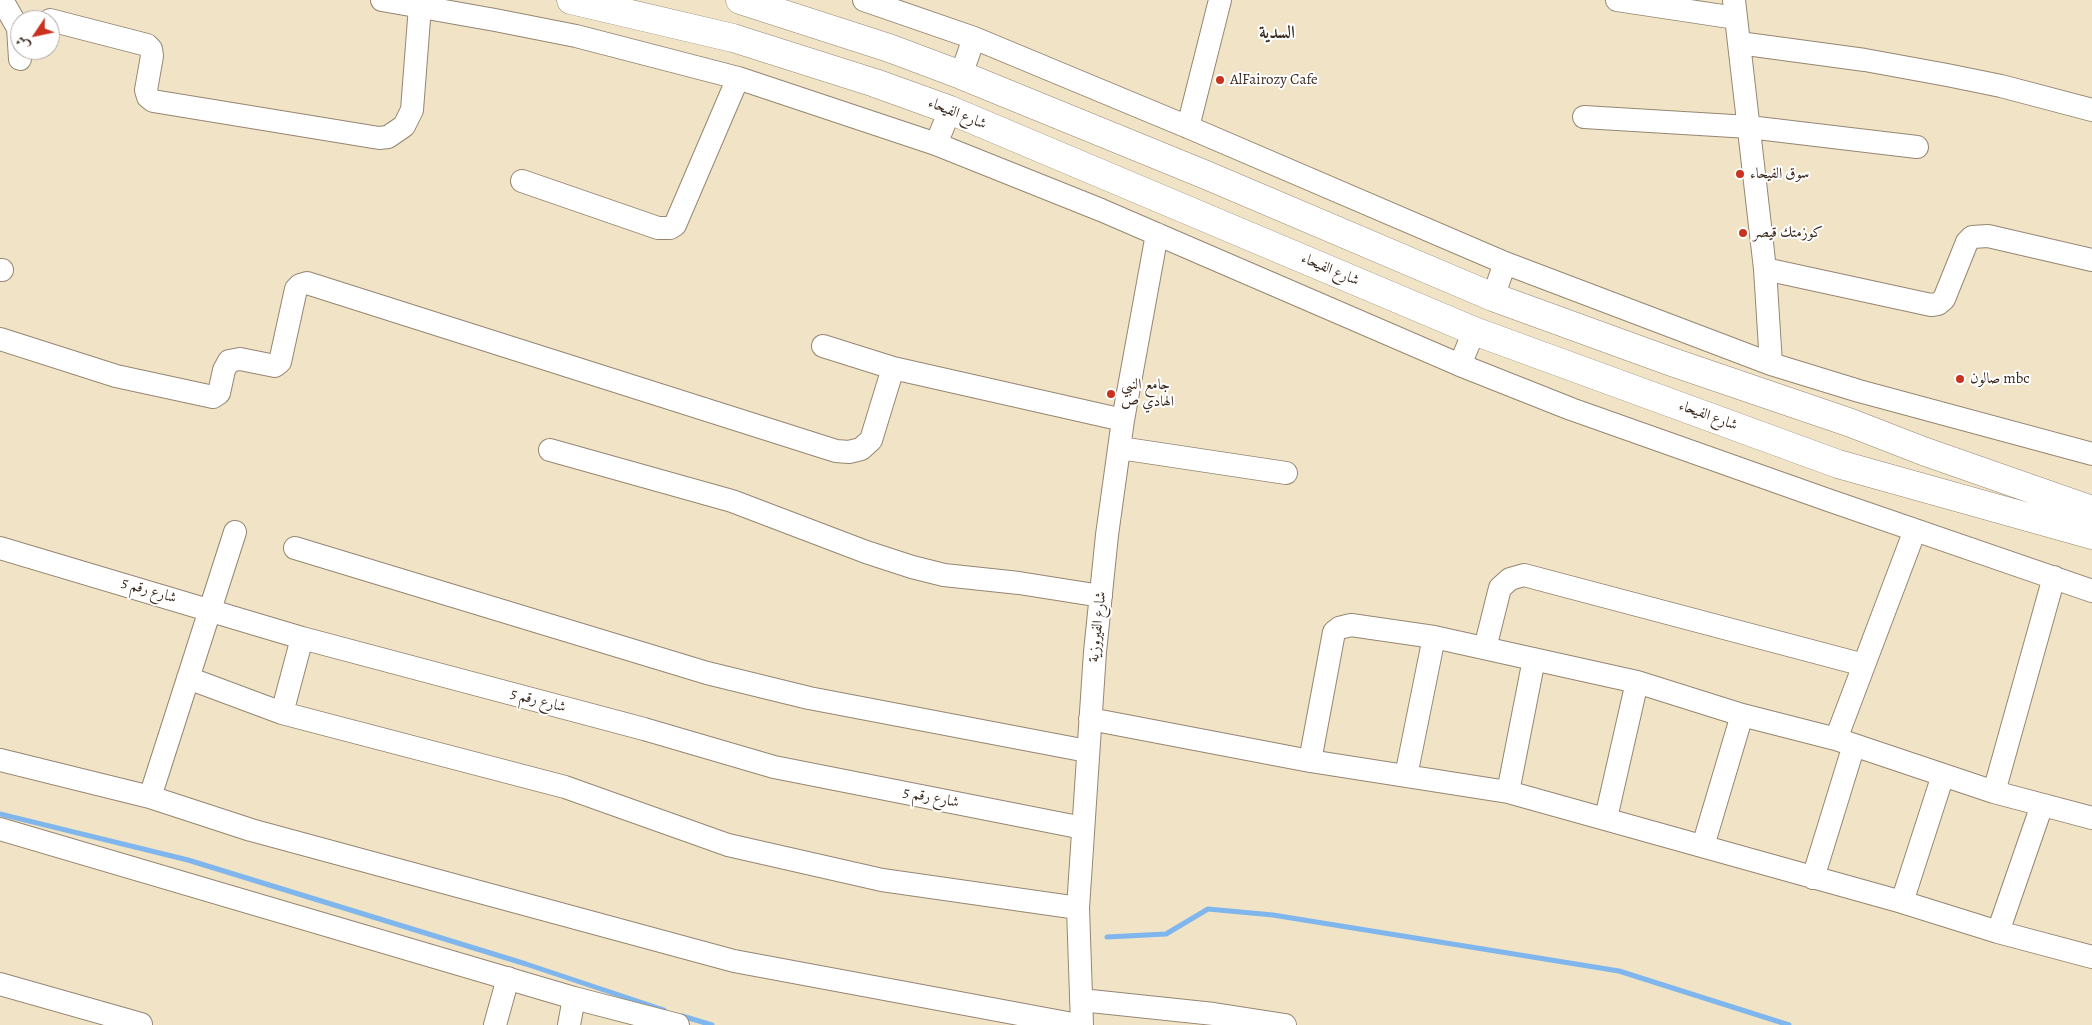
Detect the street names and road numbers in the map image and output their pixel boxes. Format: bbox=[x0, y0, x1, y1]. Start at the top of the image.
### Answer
street label: شارع الفيحاء bbox=[925, 94, 989, 134]
street label: شارع الفيحاء bbox=[1298, 250, 1362, 290]
street label: شارع الفيحاء bbox=[1676, 397, 1740, 435]
street label: شارع رقم 5 bbox=[119, 574, 179, 608]
street label: شارع الفيروزية bbox=[1085, 591, 1111, 663]
street label: شارع رقم 5 bbox=[508, 685, 568, 717]
street label: شارع رقم 5 bbox=[901, 784, 961, 812]

